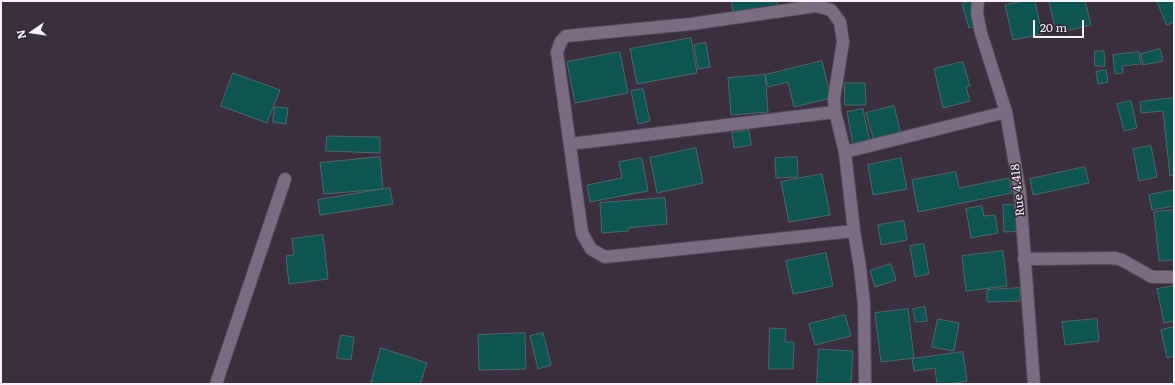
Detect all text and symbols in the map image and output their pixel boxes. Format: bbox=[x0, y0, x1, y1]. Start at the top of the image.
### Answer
north arrow bbox=[12, 12, 52, 52]
scale bar bbox=[1035, 12, 1086, 38]
text: 20 m bbox=[1040, 18, 1067, 36]
text: N bbox=[11, 28, 29, 41]
street label: Rue 4.418 bbox=[1008, 163, 1028, 217]

